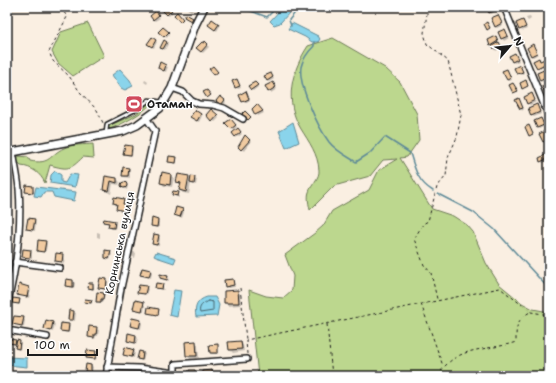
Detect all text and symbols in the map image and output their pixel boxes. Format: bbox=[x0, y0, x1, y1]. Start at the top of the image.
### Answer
north arrow bbox=[490, 26, 530, 66]
text: N bbox=[510, 34, 527, 49]
sports icon: Отаман bbox=[124, 94, 144, 114]
place label: Отаман bbox=[147, 97, 193, 112]
street label: Корнинська вулиця bbox=[102, 190, 138, 296]
scale bar bbox=[28, 331, 97, 357]
text: 100 m bbox=[34, 337, 70, 353]

